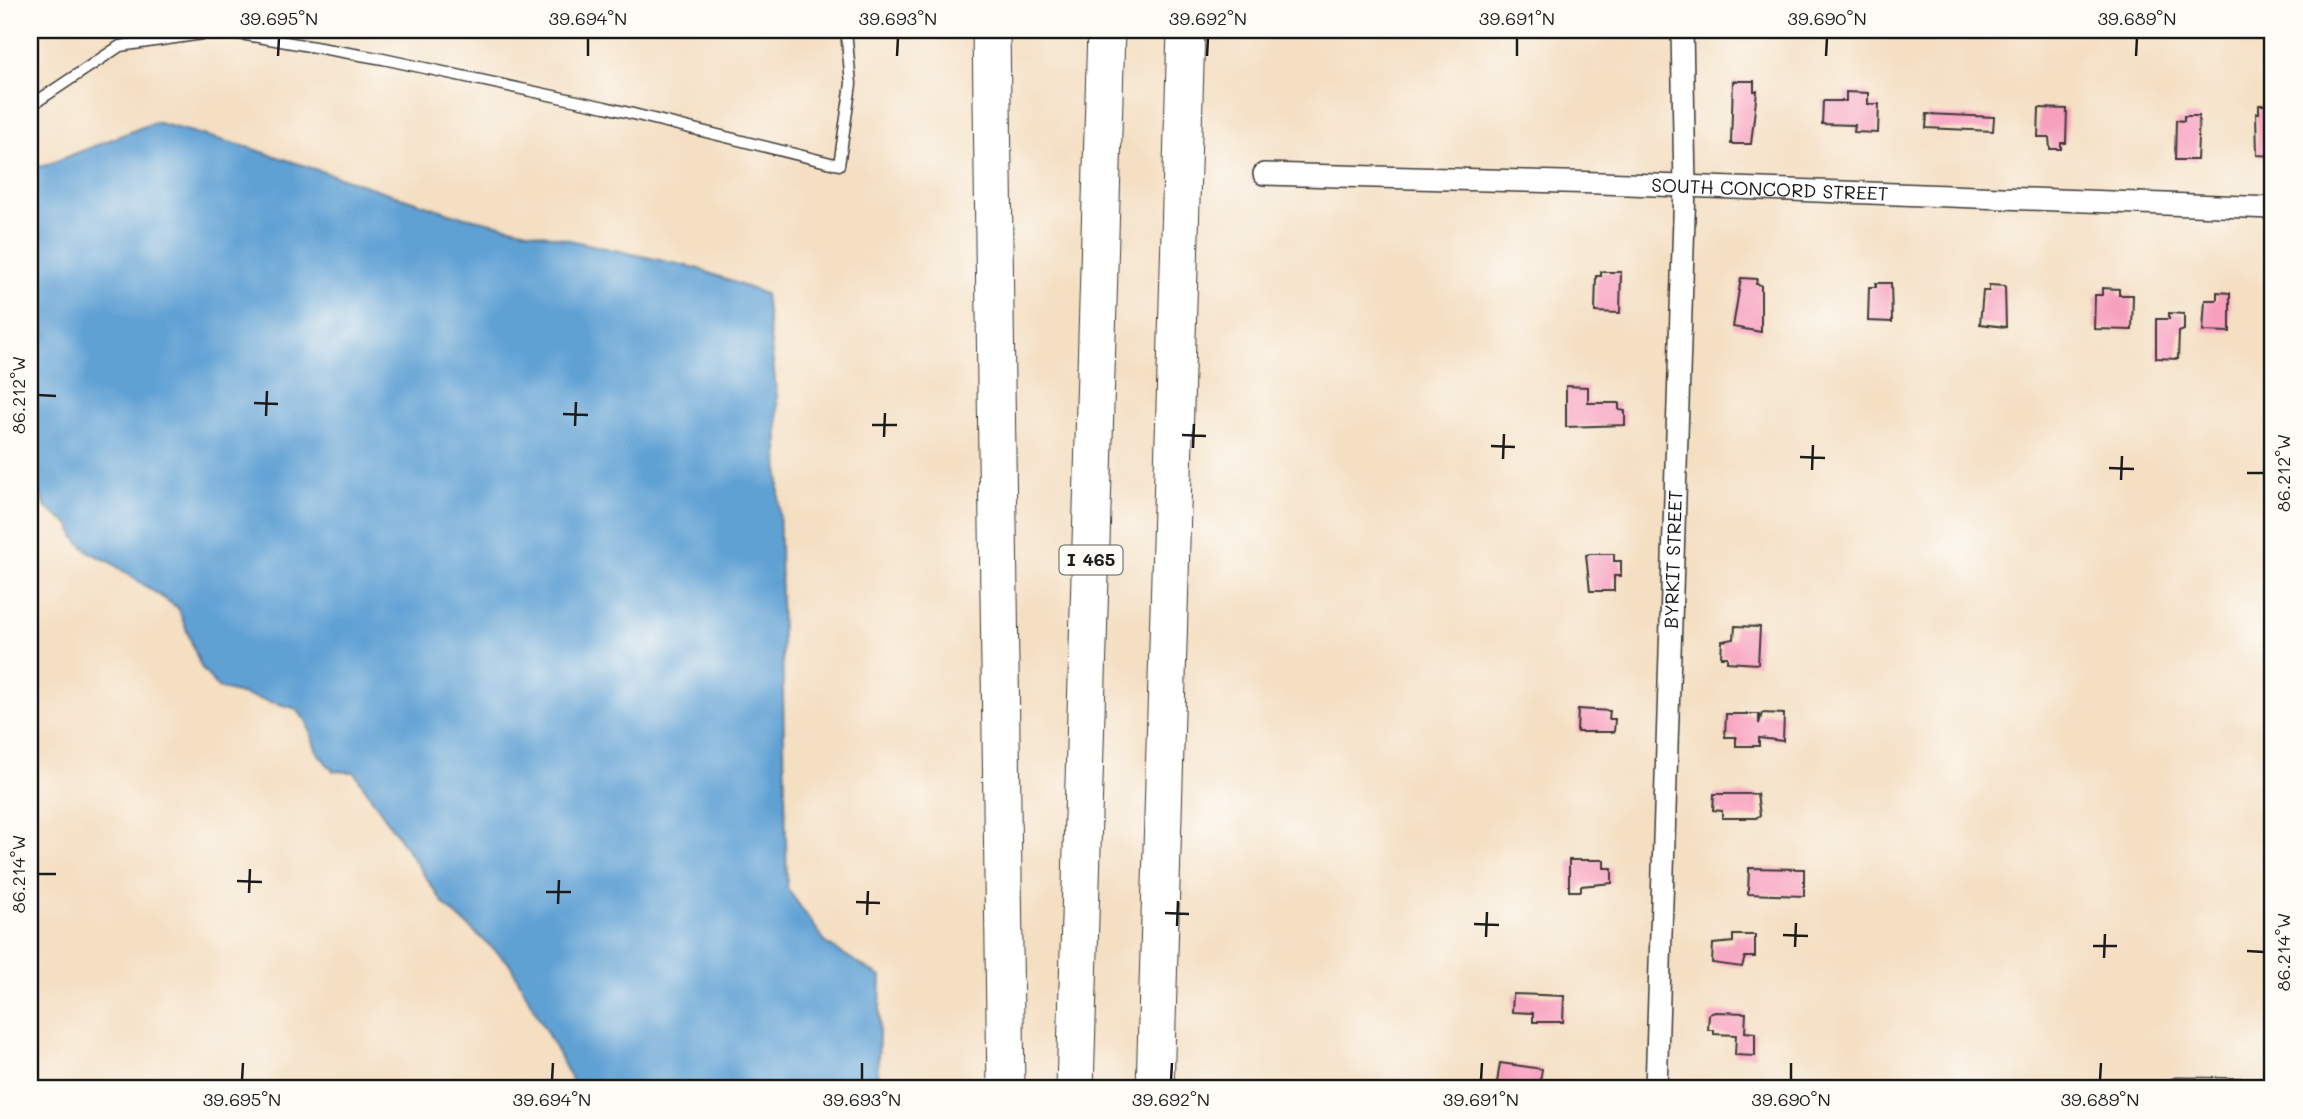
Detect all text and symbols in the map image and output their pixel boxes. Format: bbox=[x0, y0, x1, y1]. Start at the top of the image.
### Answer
text: 39.695°N bbox=[240, 6, 318, 30]
text: 39.694°N bbox=[549, 6, 627, 30]
text: 39.693°N bbox=[859, 6, 937, 30]
text: 39.692°N bbox=[1169, 6, 1247, 30]
text: 39.691°N bbox=[1479, 6, 1555, 30]
text: 39.690°N bbox=[1787, 6, 1867, 30]
text: 39.689°N bbox=[2097, 6, 2177, 30]
street label: SOUTH CONCORD STREET bbox=[1651, 172, 1889, 206]
text: 86.212°W bbox=[6, 356, 30, 434]
text: 86.212°W bbox=[2271, 434, 2295, 512]
street label: BYRKIT STREET bbox=[1658, 489, 1687, 629]
road number: I 465 bbox=[1060, 546, 1122, 574]
text: 86.214°W bbox=[6, 835, 30, 913]
text: 86.214°W bbox=[2271, 913, 2295, 991]
text: 39.695°N bbox=[203, 1087, 281, 1111]
text: 39.694°N bbox=[513, 1087, 591, 1111]
text: 39.693°N bbox=[823, 1087, 901, 1111]
text: 39.692°N bbox=[1132, 1087, 1210, 1111]
text: 39.691°N bbox=[1443, 1087, 1519, 1111]
text: 39.690°N bbox=[1751, 1087, 1831, 1111]
text: 39.689°N bbox=[2060, 1087, 2140, 1111]

